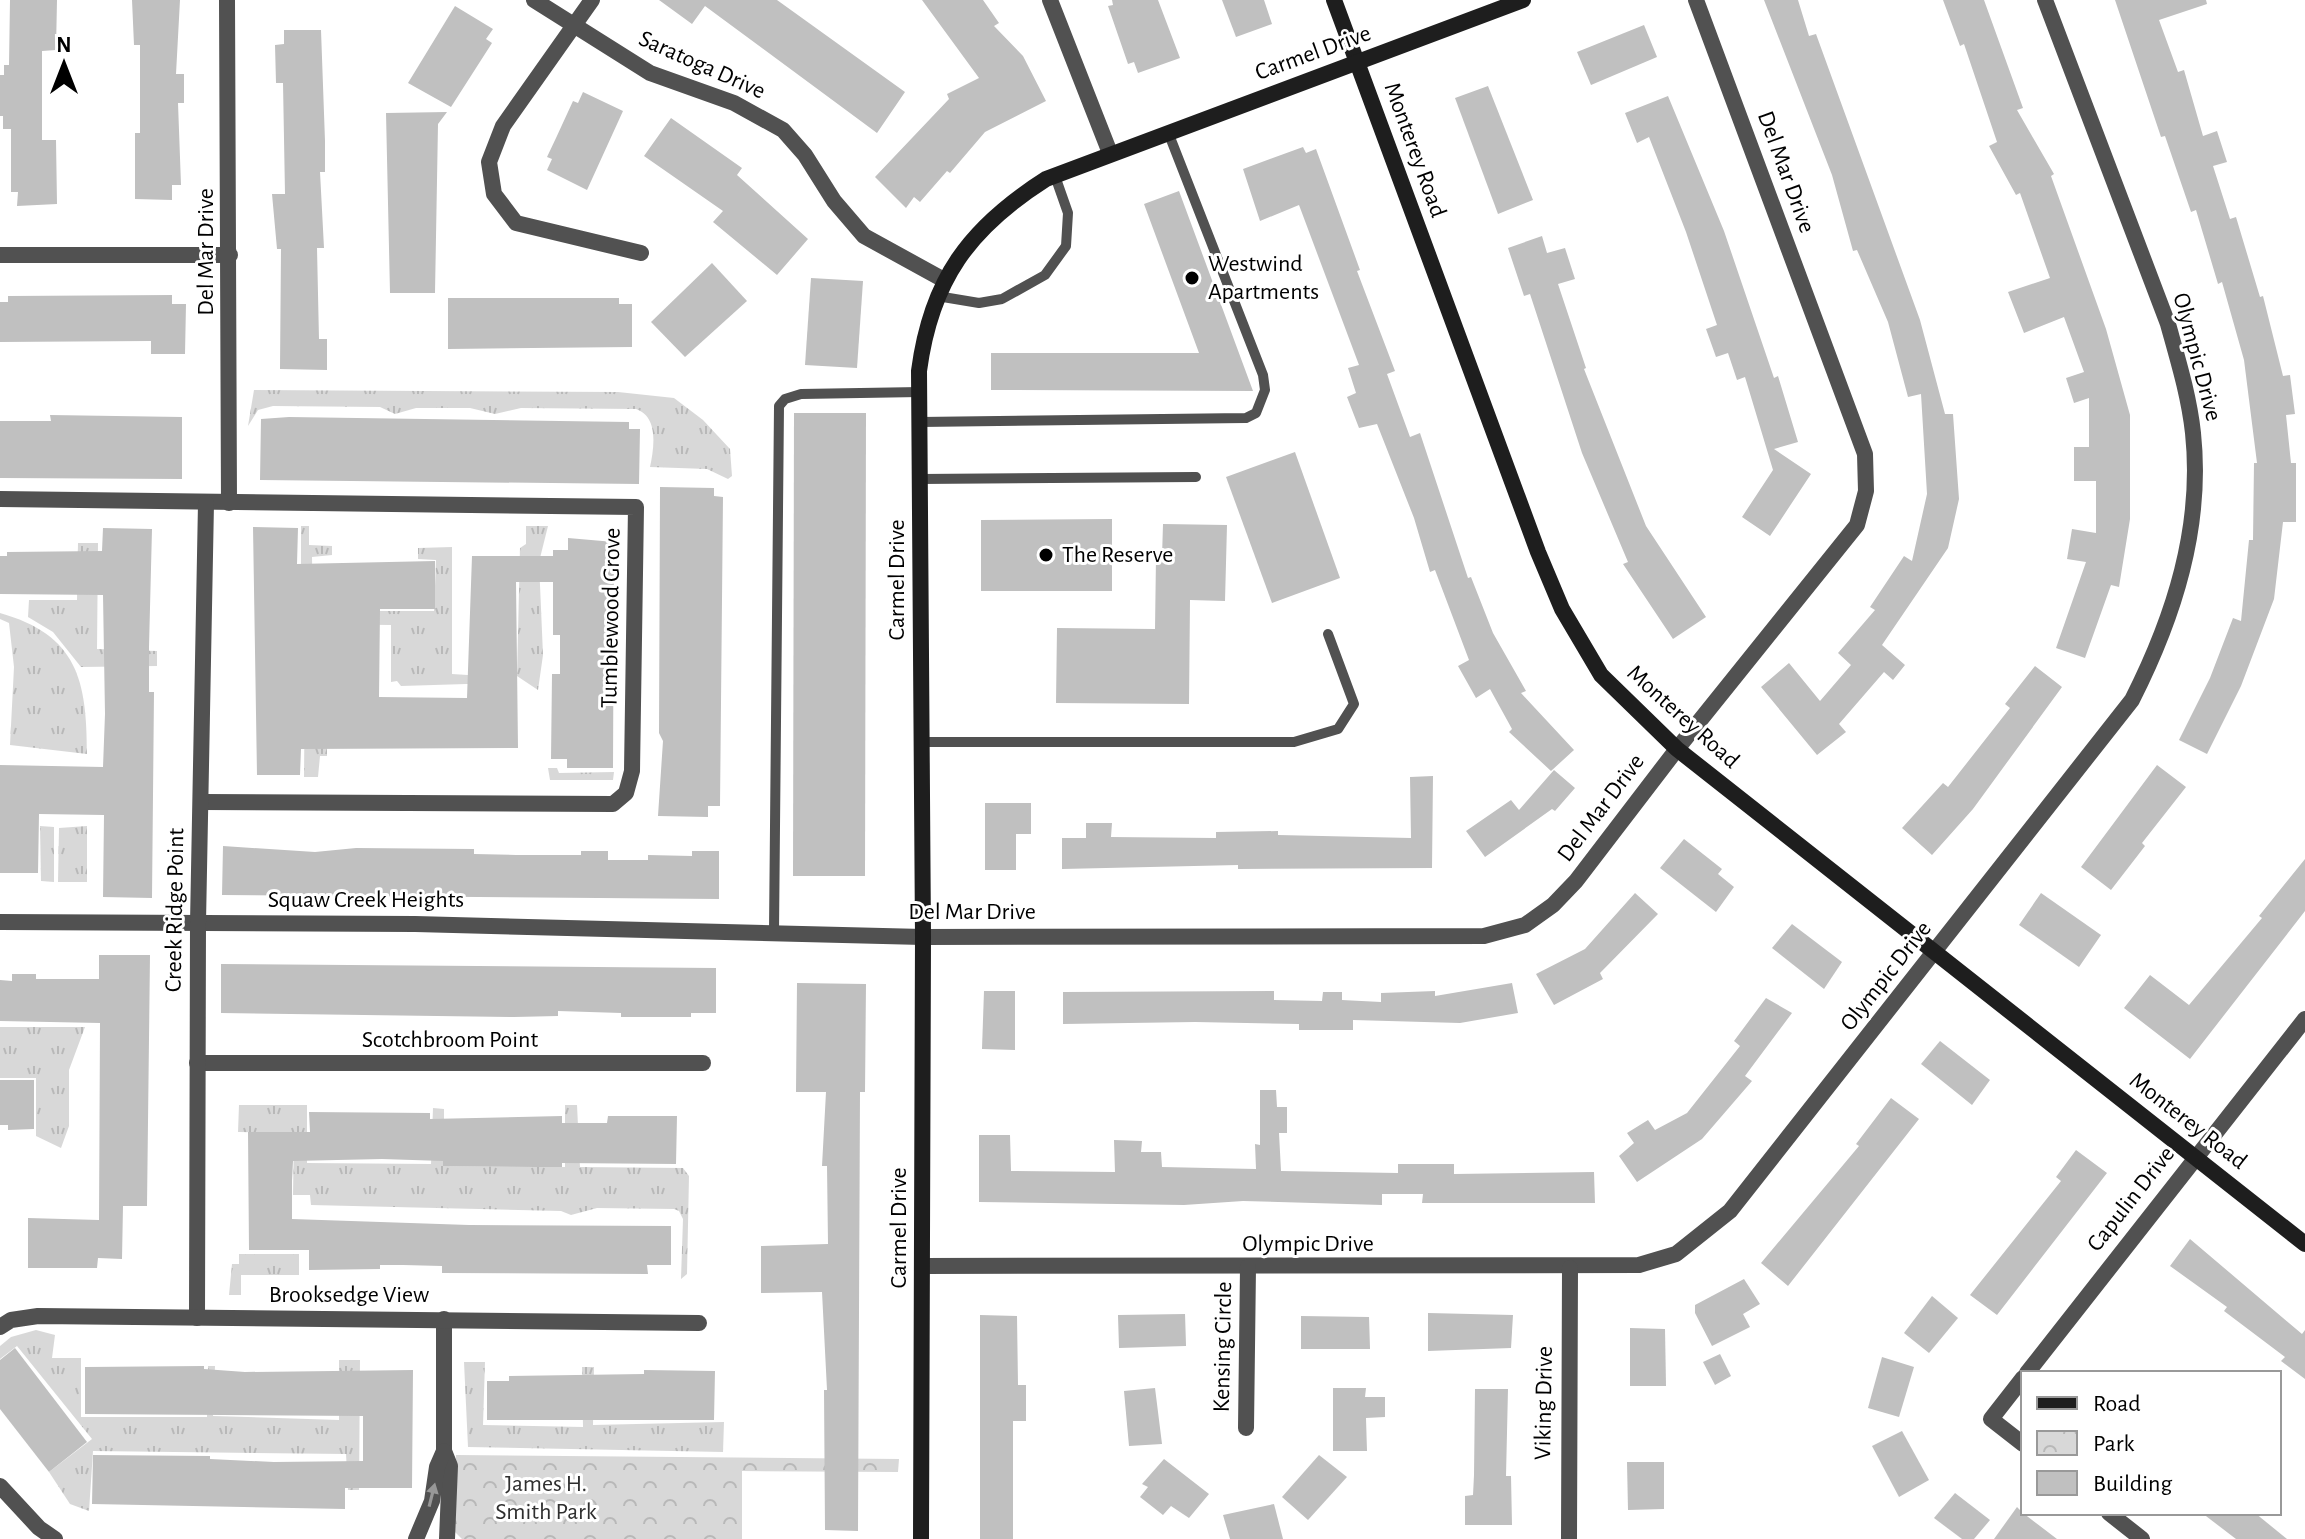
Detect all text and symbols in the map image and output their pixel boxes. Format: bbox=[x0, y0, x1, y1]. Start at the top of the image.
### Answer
street label: Carmel Drive bbox=[1252, 21, 1374, 85]
north arrow bbox=[24, 24, 104, 104]
street label: Saratoga Drive bbox=[635, 26, 769, 104]
text: N bbox=[56, 34, 72, 56]
street label: Monterey Road bbox=[1380, 79, 1450, 221]
street label: Del Mar Drive bbox=[1753, 108, 1819, 236]
street label: Del Mar Drive bbox=[194, 188, 218, 316]
place label: Westwind Apartments bbox=[1208, 252, 1319, 304]
marker: Westwind Apartments bbox=[1183, 269, 1201, 287]
street label: Olympic Drive bbox=[2168, 290, 2226, 424]
street label: Carmel Drive bbox=[885, 519, 909, 641]
street label: Tumblewood Grove bbox=[597, 528, 625, 708]
place label: The Reserve bbox=[1062, 543, 1173, 567]
marker: The Reserve bbox=[1037, 546, 1055, 564]
street label: Monterey Road bbox=[1622, 661, 1744, 773]
street label: Del Mar Drive bbox=[1553, 750, 1649, 866]
street label: Creek Ridge Point bbox=[162, 827, 188, 992]
street label: Squaw Creek Heights bbox=[268, 888, 464, 912]
street label: Del Mar Drive bbox=[908, 900, 1036, 924]
street label: Olympic Drive bbox=[1836, 917, 1936, 1035]
street label: Scotchbroom Point bbox=[362, 1028, 539, 1052]
street label: Monterey Road bbox=[2125, 1068, 2251, 1174]
street label: Capulin Drive bbox=[2083, 1142, 2179, 1256]
street label: Carmel Drive bbox=[887, 1167, 911, 1289]
street label: Olympic Drive bbox=[1242, 1232, 1374, 1256]
street label: Kensing Circle bbox=[1210, 1281, 1236, 1413]
street label: Brooksedge View bbox=[269, 1283, 429, 1307]
street label: Viking Drive bbox=[1531, 1346, 1557, 1460]
legend bbox=[2021, 1371, 2281, 1515]
text: Road bbox=[2093, 1392, 2141, 1416]
text: Park bbox=[2093, 1432, 2134, 1456]
park label: James H. Smith Park bbox=[495, 1472, 597, 1524]
text: Building bbox=[2093, 1472, 2172, 1496]
one-way arrow bbox=[426, 1483, 438, 1508]

